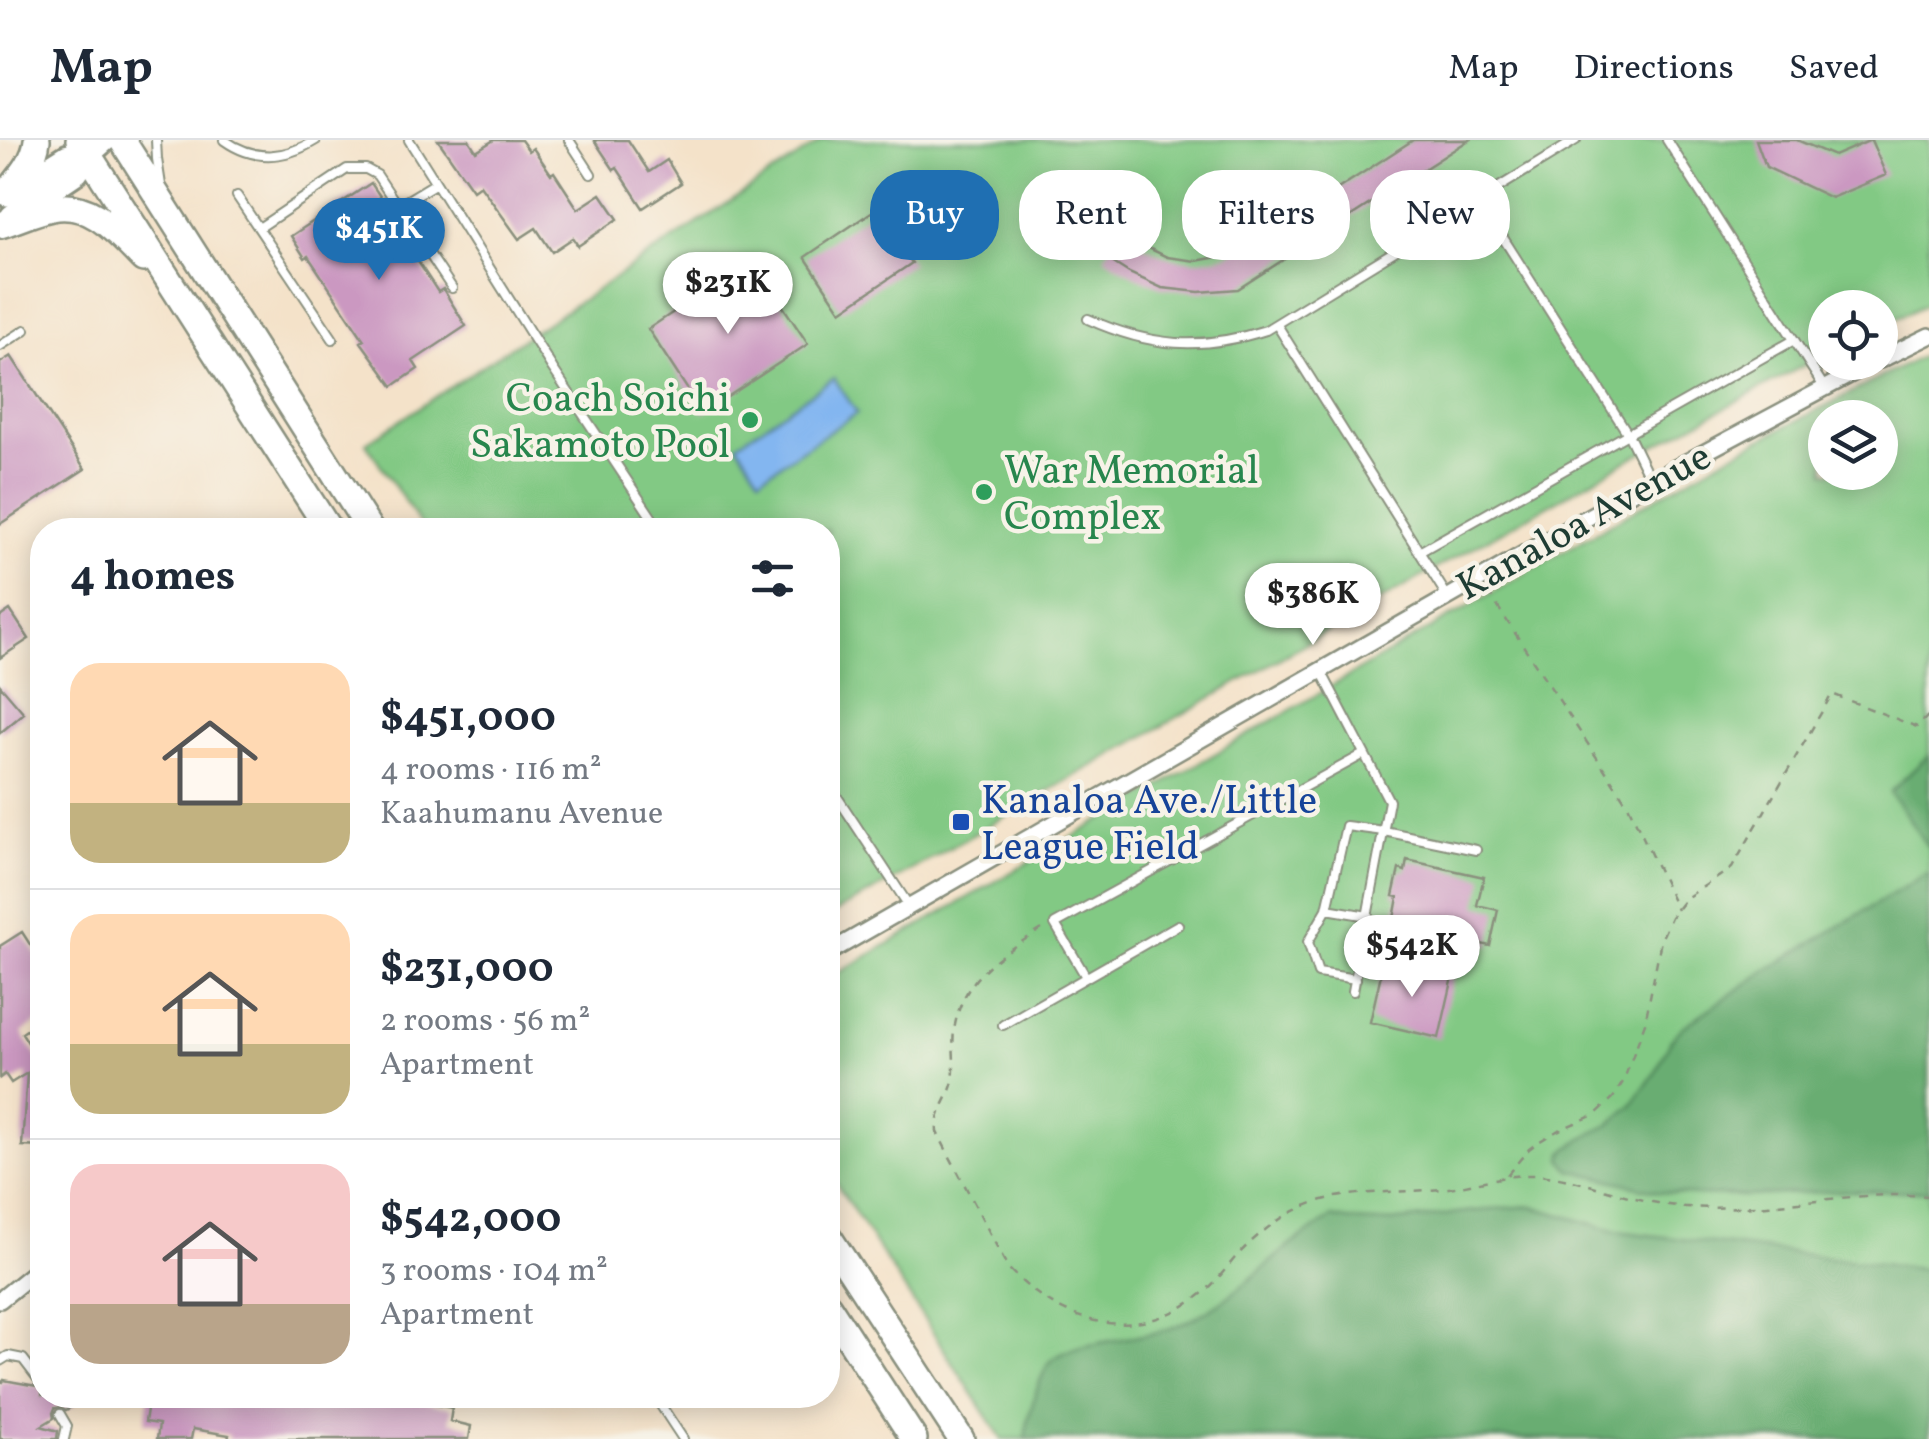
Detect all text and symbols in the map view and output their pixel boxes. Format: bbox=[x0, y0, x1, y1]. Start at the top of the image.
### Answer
text: Map bbox=[50, 36, 153, 103]
text: Map bbox=[1448, 45, 1519, 93]
text: Directions bbox=[1574, 45, 1734, 93]
text: Saved bbox=[1789, 45, 1879, 93]
chip: Buy bbox=[870, 170, 999, 260]
chip: Rent bbox=[1019, 170, 1162, 260]
chip: Filters bbox=[1182, 170, 1350, 260]
chip: New bbox=[1370, 170, 1510, 260]
pin: $451K bbox=[309, 198, 449, 283]
text: $451K bbox=[335, 208, 423, 252]
pin: $231K bbox=[658, 252, 798, 337]
text: $231K bbox=[685, 262, 771, 306]
map controls bbox=[1808, 290, 1898, 490]
button: locate bbox=[1808, 290, 1898, 380]
place label: Coach Soichi Sakamoto Pool bbox=[470, 373, 730, 475]
button: layers bbox=[1808, 400, 1898, 490]
marker: Coach Soichi Sakamoto Pool bbox=[739, 409, 761, 431]
street label: Kanaloa Avenue bbox=[1448, 430, 1722, 617]
place label: War Memorial Complex bbox=[1004, 445, 1259, 547]
marker: War Memorial Complex bbox=[973, 481, 995, 503]
text: 4 homes bbox=[70, 549, 235, 608]
icon: filters bbox=[745, 551, 800, 606]
pin: $386K bbox=[1243, 563, 1383, 648]
text: $386K bbox=[1267, 573, 1359, 617]
text: $451,000 bbox=[380, 690, 556, 749]
icon: home bbox=[150, 703, 270, 823]
text: 4 rooms · 116 m² bbox=[380, 749, 602, 793]
place label: Kanaloa Ave./Little League Field bbox=[981, 775, 1317, 877]
text: Kaahumanu Avenue bbox=[380, 793, 663, 837]
marker: Kanaloa Ave./Little League Field bbox=[950, 811, 972, 833]
pin: $542K bbox=[1342, 915, 1482, 1000]
text: $542K bbox=[1366, 925, 1458, 969]
text: $231,000 bbox=[380, 941, 554, 1000]
icon: home bbox=[150, 954, 270, 1074]
text: 2 rooms · 56 m² bbox=[380, 1000, 590, 1044]
text: Apartment bbox=[380, 1044, 534, 1088]
text: $542,000 bbox=[380, 1191, 562, 1250]
icon: home bbox=[150, 1204, 270, 1324]
text: 3 rooms · 104 m² bbox=[380, 1250, 608, 1294]
text: Apartment bbox=[380, 1294, 534, 1338]

